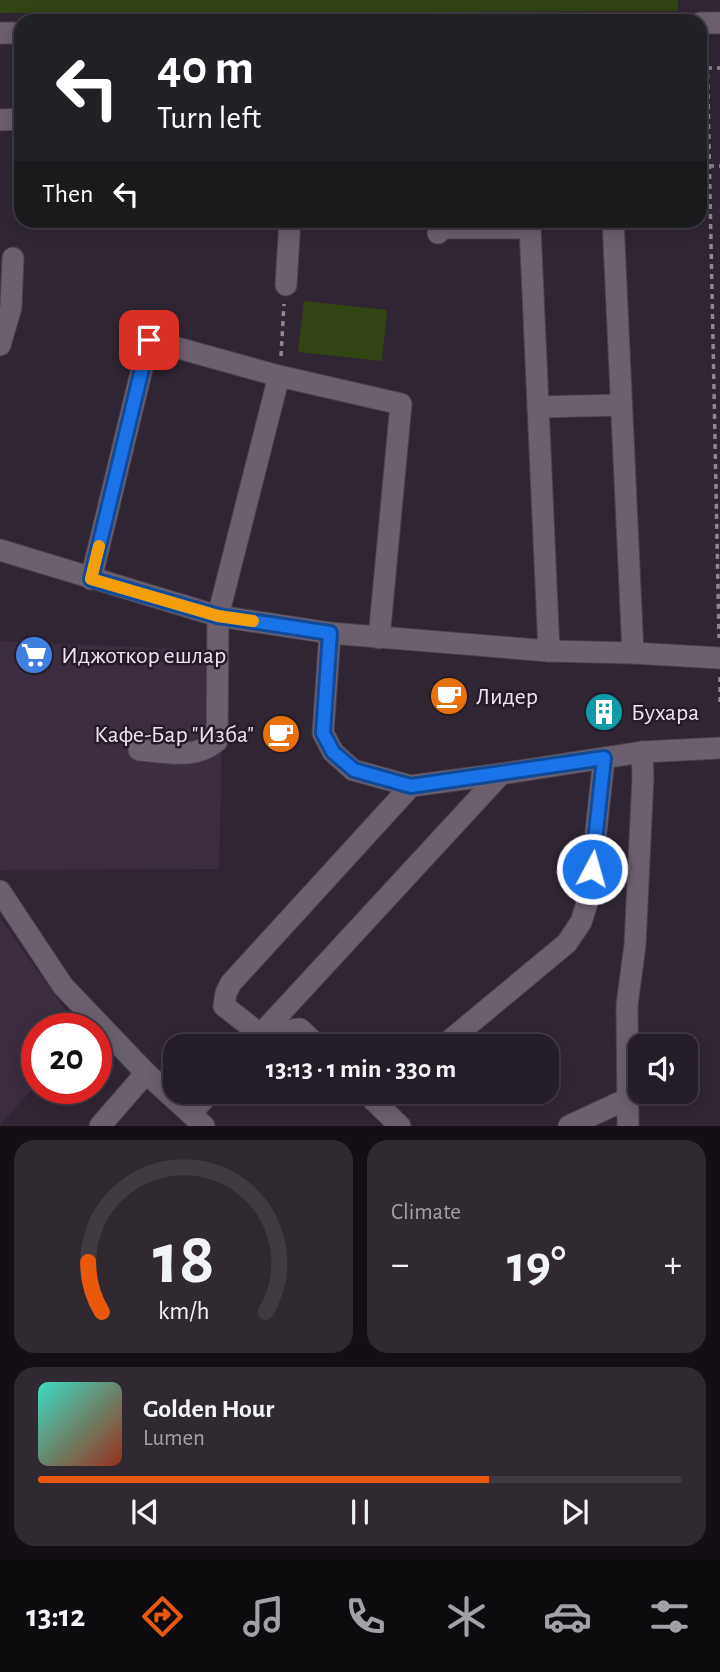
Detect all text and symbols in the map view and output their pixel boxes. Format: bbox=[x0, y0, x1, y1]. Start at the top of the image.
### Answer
icon: left bbox=[42, 42, 133, 133]
text: 40 m bbox=[157, 44, 254, 93]
text: Turn left bbox=[157, 102, 261, 134]
icon: left bbox=[107, 175, 145, 213]
text: Then bbox=[42, 181, 93, 207]
pin bbox=[119, 310, 179, 370]
icon: arrive bbox=[130, 321, 168, 359]
supermarket icon: Иджоткор ешлар bbox=[13, 634, 55, 676]
place label: Иджоткор ешлар bbox=[61, 644, 226, 668]
cafe icon: Лидер bbox=[428, 675, 470, 717]
place label: Лидер bbox=[476, 685, 538, 709]
building icon: Бухара bbox=[583, 691, 625, 733]
place label: Бухара bbox=[631, 701, 699, 725]
cafe icon: Кафе-Бар "Изба" bbox=[260, 713, 302, 755]
place label: Кафе-Бар "Изба" bbox=[94, 723, 254, 747]
position arrow bbox=[555, 832, 629, 906]
speed limit sign: 20 bbox=[21, 1013, 112, 1104]
map controls bbox=[628, 1034, 698, 1104]
button: sound bbox=[628, 1034, 698, 1104]
text: 13:13 · 1 min · 330 m bbox=[266, 1056, 456, 1082]
text: Climate bbox=[391, 1201, 461, 1224]
text: 18 bbox=[152, 1225, 215, 1298]
text: 19° bbox=[507, 1239, 566, 1291]
text: − bbox=[391, 1246, 409, 1284]
text: + bbox=[664, 1246, 682, 1284]
text: km/h bbox=[158, 1299, 209, 1324]
text: Golden Hour bbox=[143, 1396, 274, 1422]
text: Lumen bbox=[143, 1427, 205, 1450]
icon: previous bbox=[126, 1493, 164, 1531]
icon: pause bbox=[341, 1493, 379, 1531]
icon: next bbox=[556, 1493, 594, 1531]
icon: directions bbox=[138, 1592, 187, 1641]
icon: music bbox=[239, 1592, 288, 1641]
icon: phone bbox=[341, 1592, 390, 1641]
icon: climate bbox=[442, 1592, 491, 1641]
icon: car bbox=[543, 1592, 592, 1641]
icon: filters bbox=[645, 1592, 694, 1641]
text: 13:12 bbox=[26, 1600, 85, 1632]

